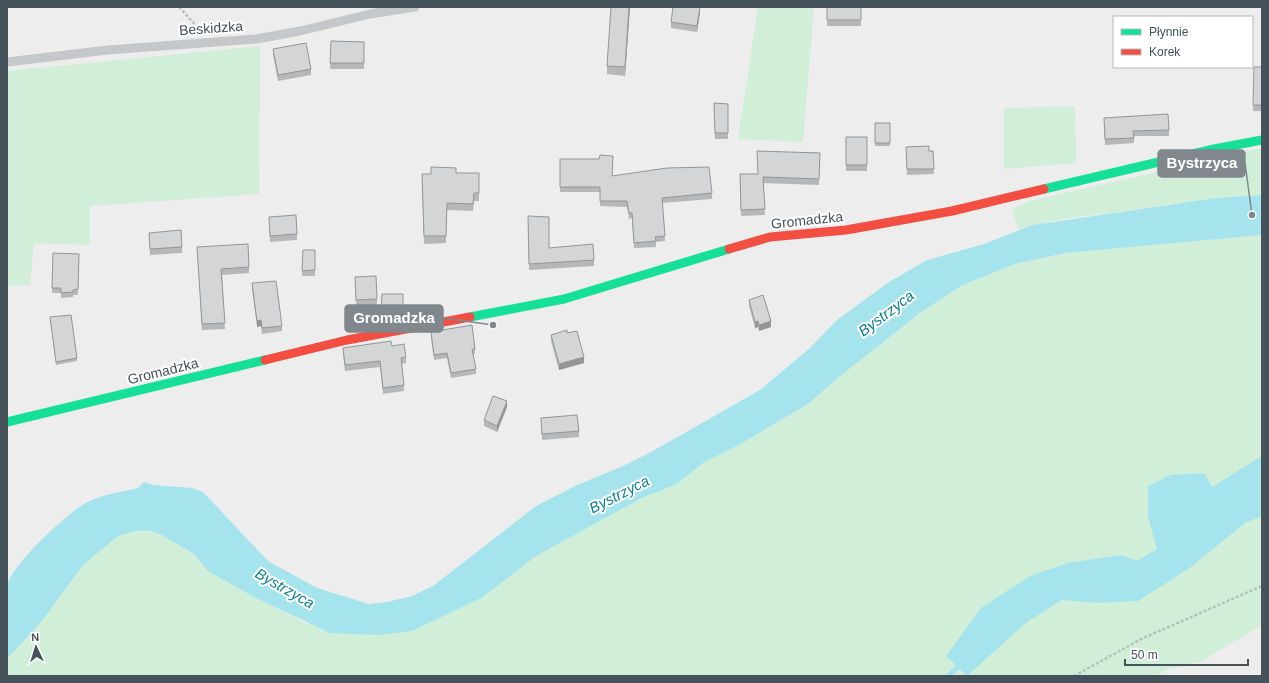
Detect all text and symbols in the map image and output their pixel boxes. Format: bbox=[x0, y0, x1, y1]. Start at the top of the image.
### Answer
legend bbox=[1113, 16, 1253, 68]
street label: Beskidzka bbox=[179, 18, 244, 38]
text: Płynnie bbox=[1149, 25, 1189, 39]
text: Korek bbox=[1149, 45, 1181, 59]
callout: Bystrzyca bbox=[1158, 150, 1245, 177]
text: Bystrzyca bbox=[1167, 154, 1238, 171]
street label: Gromadzka bbox=[770, 208, 844, 232]
water label: Bystrzyca bbox=[855, 287, 917, 339]
callout: Gromadzka bbox=[345, 305, 443, 332]
text: Gromadzka bbox=[353, 309, 436, 326]
street label: Gromadzka bbox=[126, 354, 200, 388]
water label: Bystrzyca bbox=[586, 472, 652, 516]
water label: Bystrzyca bbox=[253, 564, 317, 612]
north arrow bbox=[16, 627, 56, 667]
text: N bbox=[31, 631, 40, 643]
scale bar bbox=[1125, 641, 1248, 667]
text: 50 m bbox=[1131, 648, 1158, 662]

